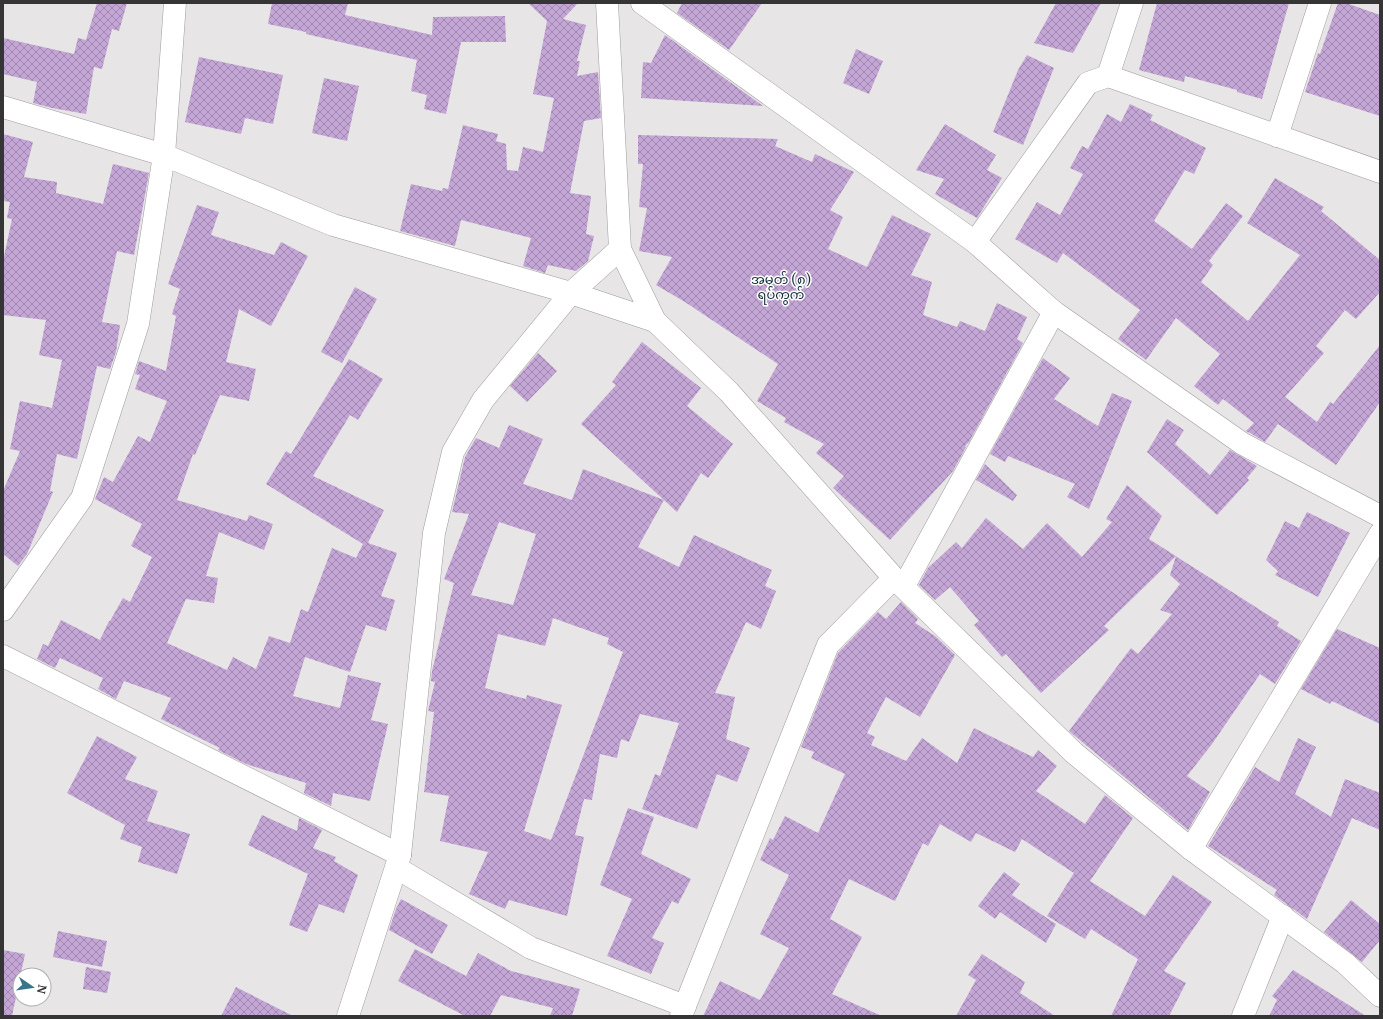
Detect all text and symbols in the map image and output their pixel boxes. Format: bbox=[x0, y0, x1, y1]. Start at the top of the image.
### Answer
district label: အမှတ် (၈) ရပ်ကွက် bbox=[751, 271, 811, 305]
north arrow bbox=[12, 967, 52, 1007]
text: N bbox=[34, 983, 50, 995]

